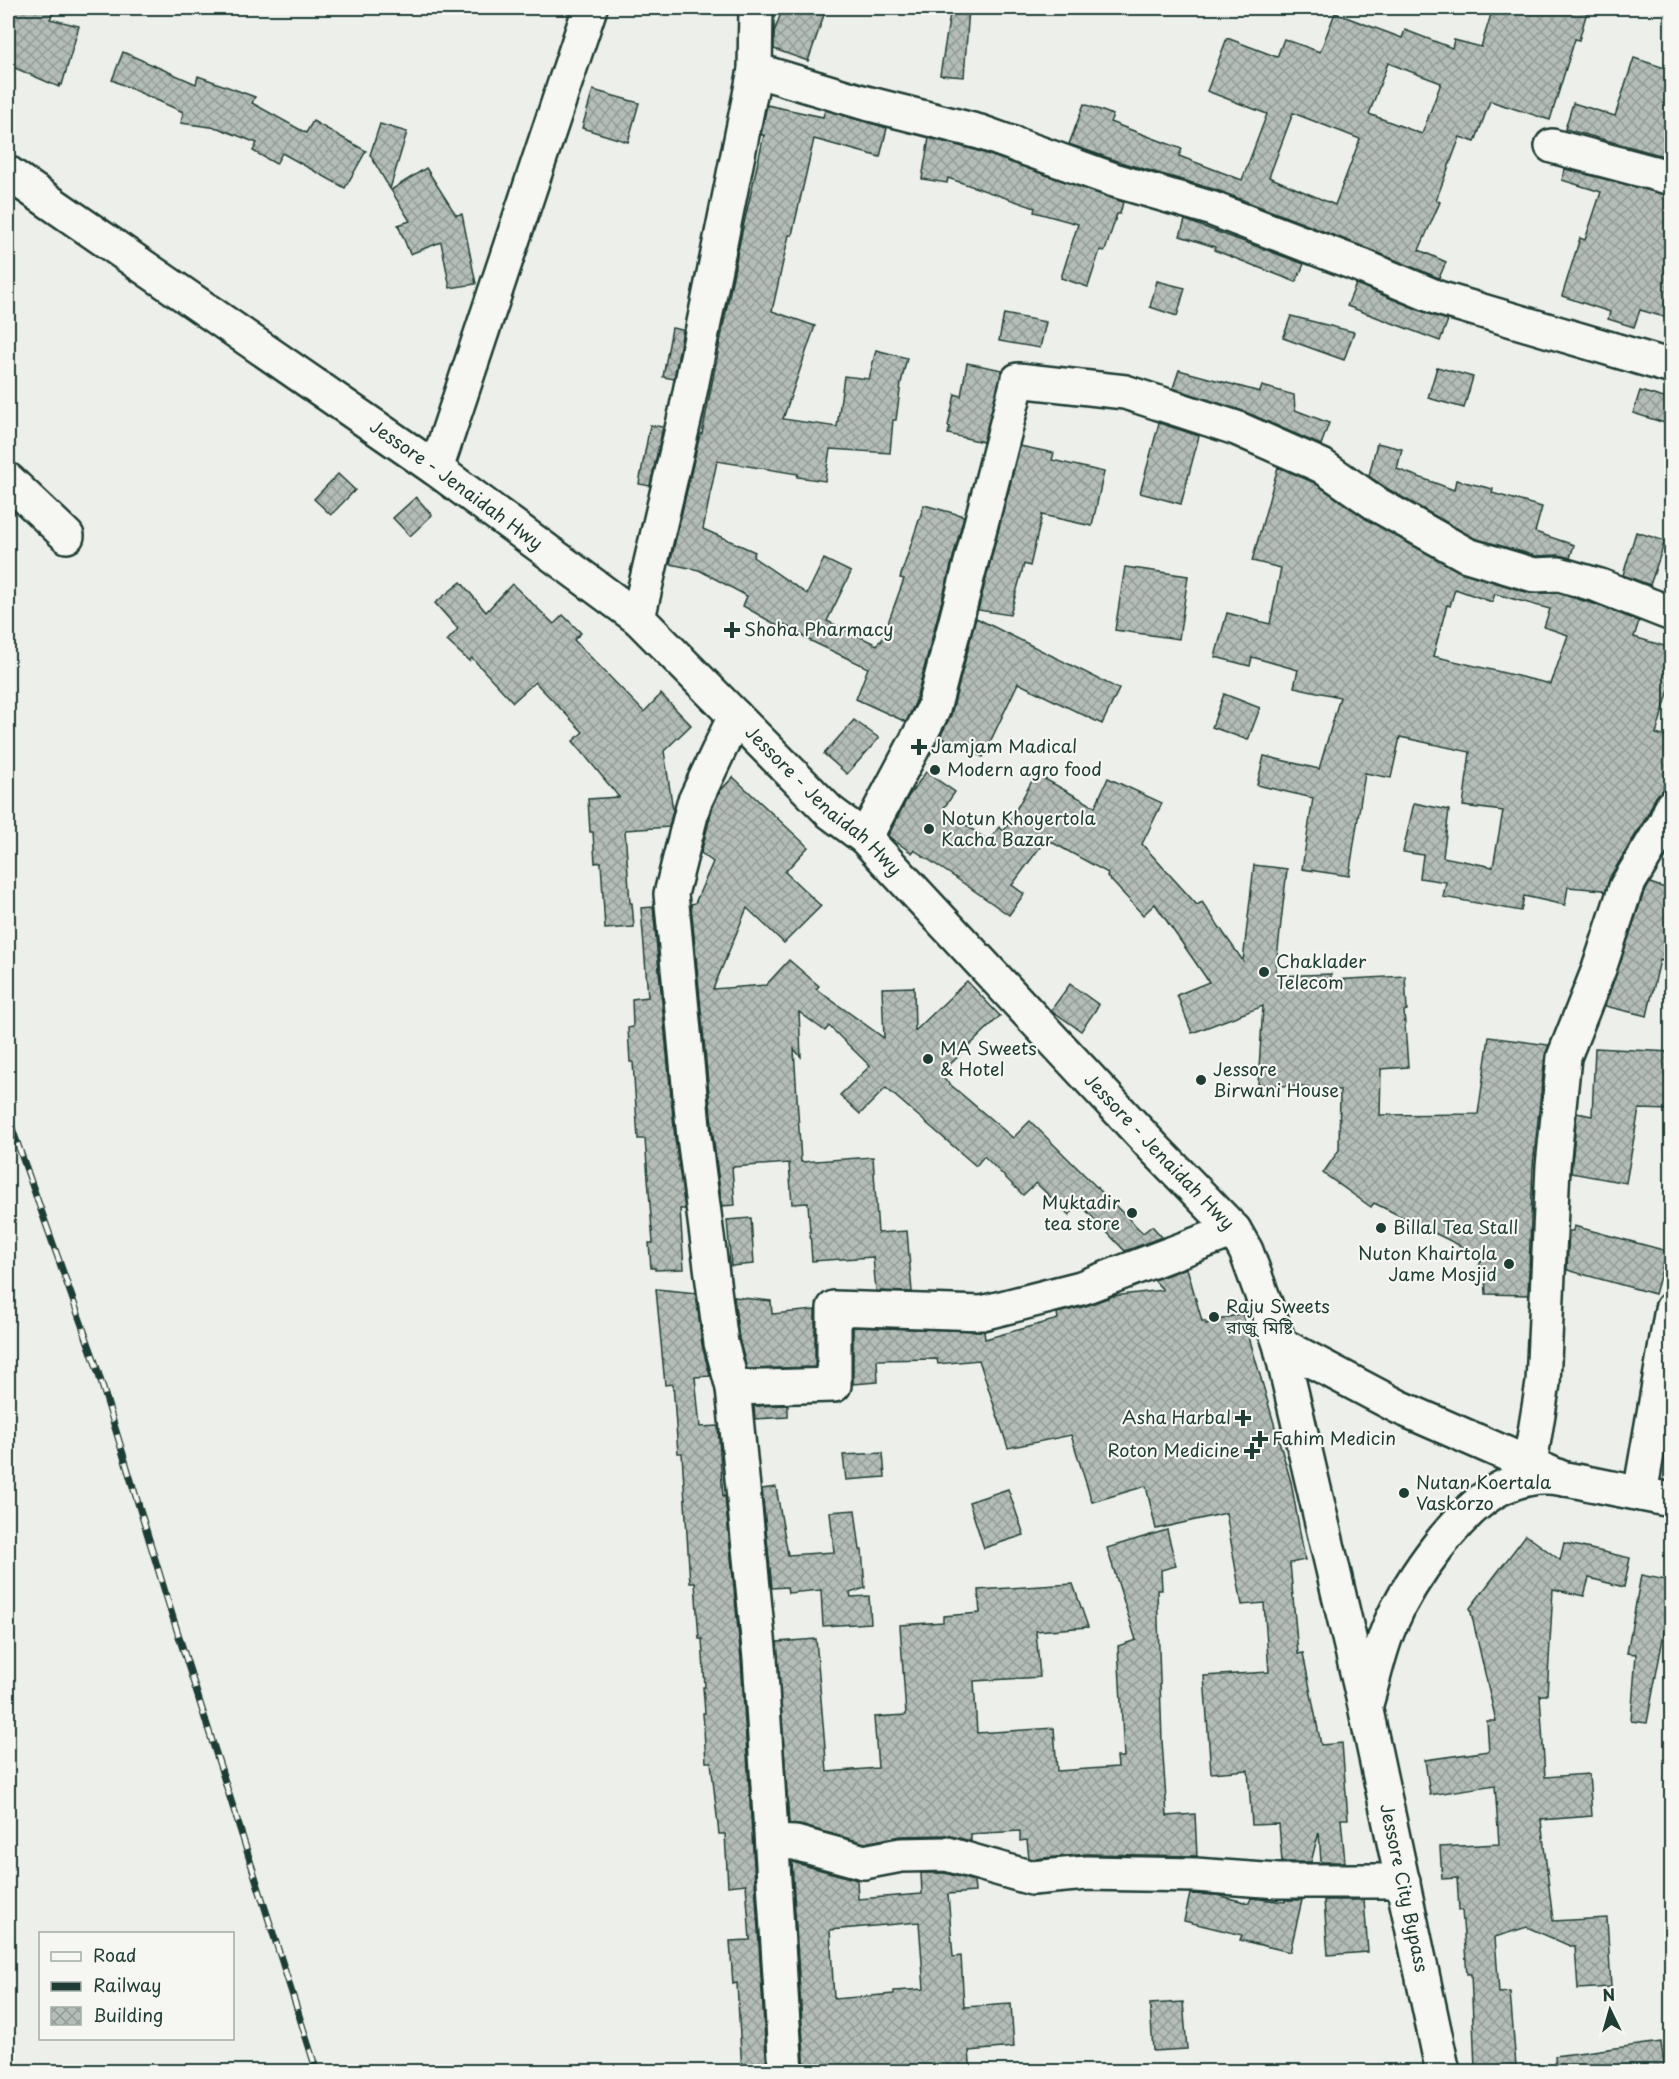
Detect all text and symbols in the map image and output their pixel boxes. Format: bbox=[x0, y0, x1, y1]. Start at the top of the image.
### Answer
street label: Jessore - Jenaidah Hwy bbox=[365, 412, 549, 556]
place label: Shoha Pharmacy bbox=[744, 615, 894, 642]
marker: Shoha Pharmacy bbox=[725, 623, 739, 637]
street label: Jessore - Jenaidah Hwy bbox=[740, 719, 909, 881]
place label: Jamjam Madical bbox=[931, 732, 1077, 759]
marker: Jamjam Madical bbox=[912, 740, 926, 754]
place label: Modern agro food bbox=[947, 755, 1102, 782]
marker: Modern agro food bbox=[928, 763, 942, 777]
place label: Notun Khoyertola Kacha Bazar bbox=[941, 804, 1096, 852]
marker: Notun Khoyertola Kacha Bazar bbox=[922, 822, 936, 836]
place label: Chaklader Telecom bbox=[1276, 947, 1367, 995]
marker: Chaklader Telecom bbox=[1257, 965, 1271, 979]
place label: MA Sweets & Hotel bbox=[940, 1034, 1037, 1082]
marker: MA Sweets & Hotel bbox=[921, 1052, 935, 1066]
place label: Jessore Birwani House bbox=[1213, 1055, 1339, 1103]
street label: Jessore - Jenaidah Hwy bbox=[1079, 1066, 1242, 1235]
marker: Jessore Birwani House bbox=[1194, 1073, 1208, 1087]
place label: Muktadir tea store bbox=[1042, 1188, 1121, 1236]
marker: Muktadir tea store bbox=[1125, 1206, 1139, 1220]
place label: Billal Tea Stall bbox=[1393, 1213, 1518, 1240]
marker: Billal Tea Stall bbox=[1374, 1221, 1388, 1235]
place label: Nuton Khairtola Jame Mosjid bbox=[1358, 1239, 1498, 1287]
marker: Nuton Khairtola Jame Mosjid bbox=[1502, 1257, 1516, 1271]
place label: Raju Sweets রাজু মিষ্টি bbox=[1225, 1292, 1330, 1340]
marker: Raju Sweets রাজু মিষ্টি bbox=[1207, 1310, 1221, 1324]
place label: Asha Harbal bbox=[1122, 1403, 1231, 1430]
marker: Asha Harbal bbox=[1236, 1411, 1250, 1425]
place label: Fahim Medicin bbox=[1272, 1424, 1396, 1451]
marker: Fahim Medicin bbox=[1253, 1432, 1267, 1446]
place label: Roton Medicine bbox=[1107, 1436, 1240, 1463]
marker: Roton Medicine bbox=[1245, 1444, 1259, 1458]
place label: Nutan Koertala Vaskorzo bbox=[1416, 1468, 1552, 1516]
marker: Nutan Koertala Vaskorzo bbox=[1397, 1486, 1411, 1500]
street label: Jessore City Bypass bbox=[1374, 1801, 1436, 1975]
legend bbox=[39, 1932, 234, 2040]
text: Road bbox=[93, 1941, 137, 1968]
text: Railway bbox=[93, 1971, 161, 1998]
north arrow bbox=[1580, 1980, 1640, 2040]
text: N bbox=[1601, 1982, 1616, 2007]
text: Building bbox=[93, 2001, 163, 2028]

